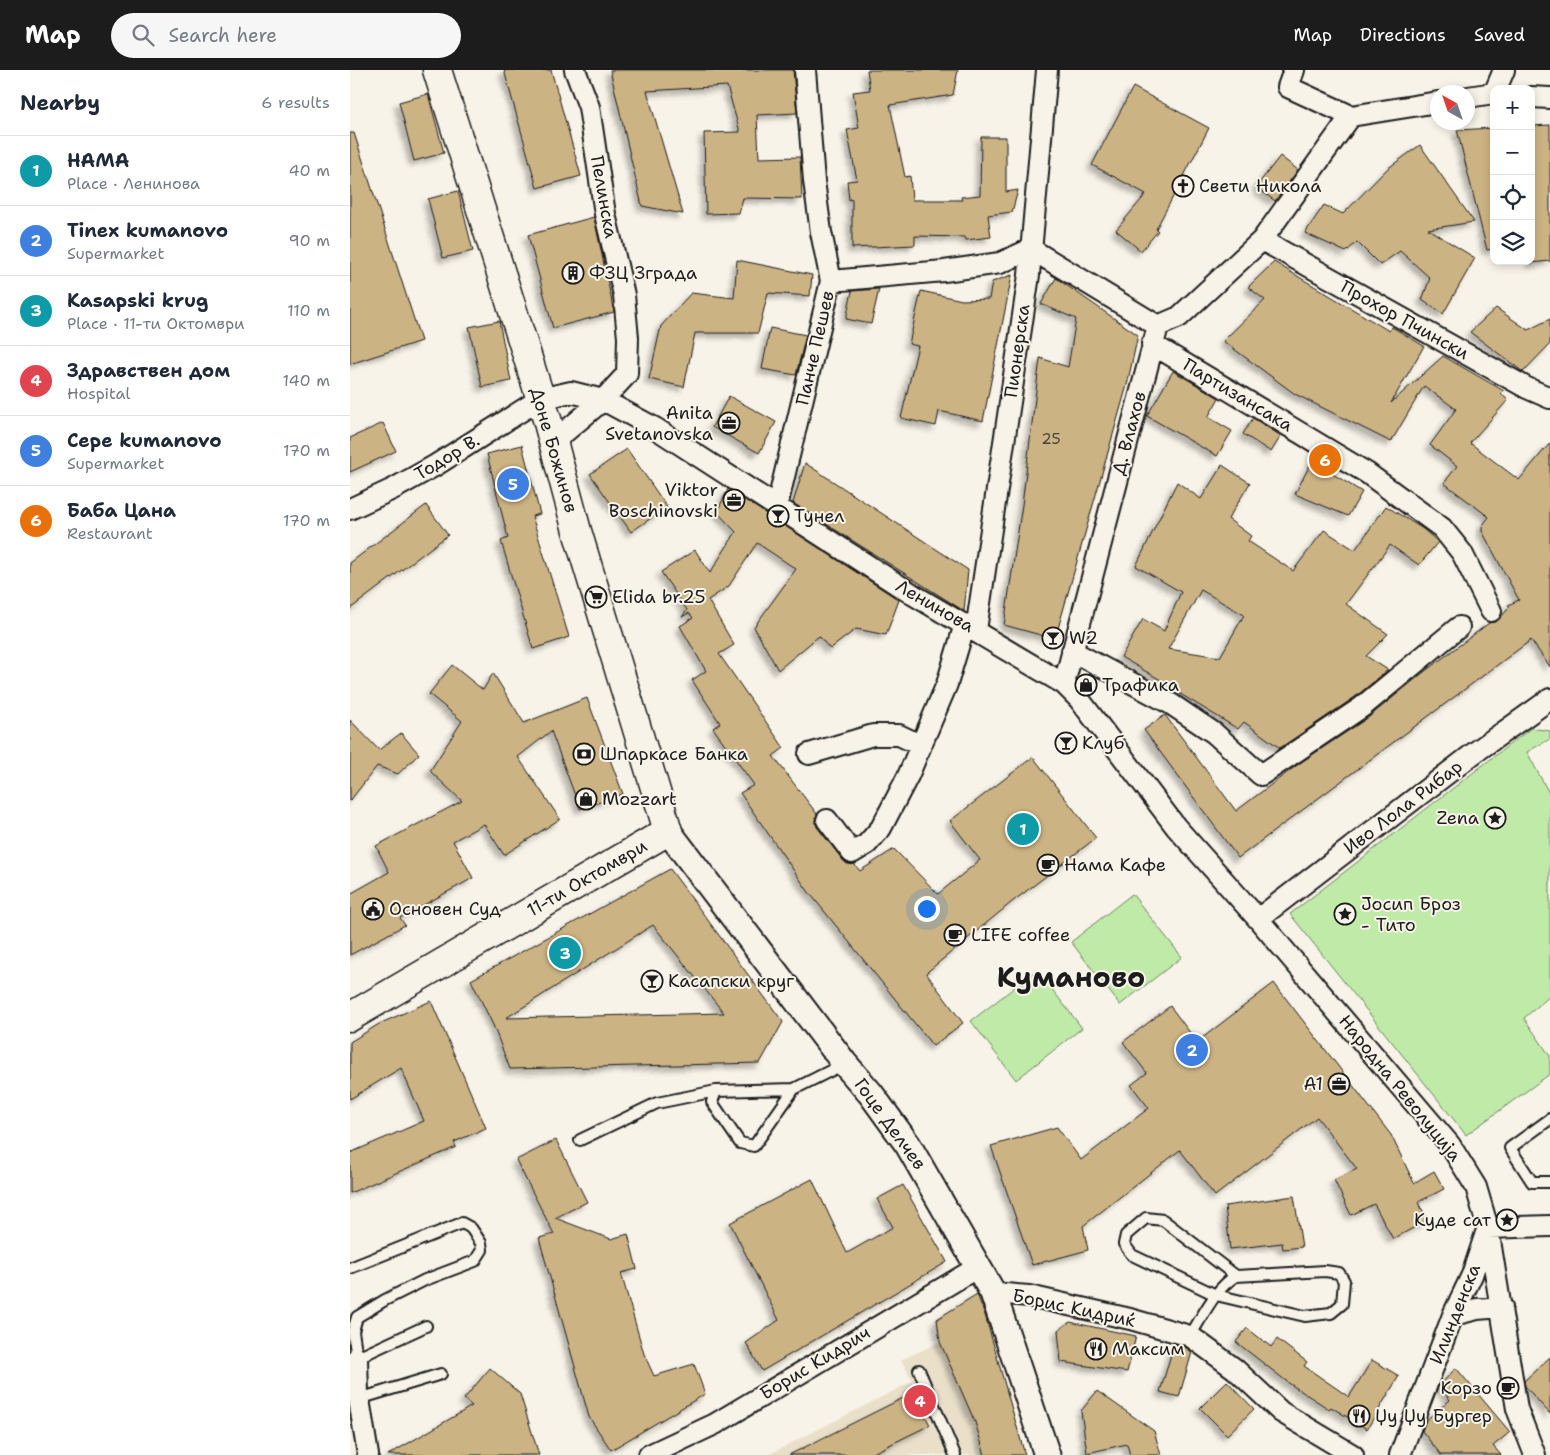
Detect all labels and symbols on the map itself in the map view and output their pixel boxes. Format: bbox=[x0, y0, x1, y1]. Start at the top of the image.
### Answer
north arrow bbox=[1430, 85, 1475, 130]
street label: Пелинска bbox=[585, 154, 623, 240]
church icon: Свети Никола bbox=[1171, 174, 1195, 198]
place label: Свети Никола bbox=[1199, 174, 1322, 198]
building icon: ФЗЦ Зграда bbox=[561, 261, 585, 285]
place label: ФЗЦ Зграда bbox=[589, 261, 697, 285]
street label: Прохор Пчински bbox=[1337, 275, 1474, 365]
street label: Панче Пешев bbox=[790, 288, 840, 408]
street label: Пионерска bbox=[999, 303, 1035, 399]
street label: Партизансака bbox=[1179, 353, 1297, 437]
street label: Доне Божинов bbox=[525, 384, 583, 516]
street label: Д. Влахов bbox=[1106, 389, 1152, 477]
place label: Anita Svetanovska bbox=[605, 401, 713, 446]
office icon: Anita Svetanovska bbox=[717, 411, 741, 435]
street label: Тодор В. bbox=[410, 428, 484, 486]
house number: 25 bbox=[1041, 429, 1061, 449]
pin: 6 bbox=[1309, 441, 1341, 479]
pin: 5 bbox=[497, 465, 529, 503]
place label: Viktor Boschinovski bbox=[609, 478, 718, 523]
office icon: Viktor Boschinovski bbox=[722, 488, 746, 512]
bar icon: Тунел bbox=[766, 504, 790, 528]
place label: Тунел bbox=[794, 504, 844, 528]
street label: Ленинова bbox=[892, 574, 978, 638]
supermarket icon: Elida br.25 bbox=[584, 585, 608, 609]
place label: Elida br.25 bbox=[612, 585, 706, 609]
bar icon: W2 bbox=[1041, 626, 1065, 650]
place label: W2 bbox=[1069, 626, 1098, 650]
shop icon: Трафика bbox=[1074, 673, 1098, 697]
place label: Трафика bbox=[1102, 673, 1179, 697]
bar icon: Клуб bbox=[1054, 731, 1078, 755]
place label: Клуб bbox=[1082, 731, 1125, 755]
bank icon: Шпаркасе Банка bbox=[572, 742, 596, 766]
place label: Шпаркасе Банка bbox=[600, 742, 748, 766]
street label: Иво Лола Рибар bbox=[1339, 754, 1467, 860]
shop icon: Mozzart bbox=[574, 787, 598, 811]
place label: Mozzart bbox=[602, 787, 677, 811]
place label: Zena bbox=[1437, 806, 1479, 830]
place icon: Zena bbox=[1483, 806, 1507, 830]
pin: 1 bbox=[1007, 810, 1039, 848]
street label: 11-ти Октомври bbox=[523, 834, 652, 922]
cafe icon: Нама Кафе bbox=[1036, 853, 1060, 877]
place label: Нама Кафе bbox=[1064, 853, 1166, 877]
place label: Јосип Броз - Тито bbox=[1361, 892, 1461, 937]
your location bbox=[914, 896, 940, 922]
public building icon: Основен Суд bbox=[361, 897, 385, 921]
place label: Основен Суд bbox=[389, 897, 502, 921]
place icon: Јосип Броз - Тито bbox=[1333, 902, 1357, 926]
cafe icon: LIFE coffee bbox=[943, 923, 967, 947]
place label: LIFE coffee bbox=[971, 923, 1070, 947]
pin: 3 bbox=[549, 934, 581, 972]
district label: Куманово bbox=[997, 958, 1145, 996]
bar icon: Касапски круг bbox=[640, 969, 664, 993]
place label: Касапски круг bbox=[668, 969, 794, 993]
street label: Народна Револуција bbox=[1333, 1010, 1467, 1166]
pin: 2 bbox=[1176, 1031, 1208, 1069]
place label: A1 bbox=[1303, 1072, 1323, 1096]
office icon: A1 bbox=[1327, 1072, 1351, 1096]
street label: Гоце Делчев bbox=[849, 1073, 931, 1175]
place label: Куде сат bbox=[1414, 1208, 1492, 1232]
place icon: Куде сат bbox=[1495, 1208, 1519, 1232]
street label: Илинденска bbox=[1424, 1260, 1486, 1368]
street label: Борис Кидриќ bbox=[1010, 1283, 1138, 1333]
street label: Борис Кидрич bbox=[755, 1321, 875, 1405]
restaurant icon: Максим bbox=[1084, 1337, 1108, 1361]
place label: Максим bbox=[1112, 1337, 1184, 1361]
place label: Корзо bbox=[1440, 1376, 1492, 1400]
cafe icon: Корзо bbox=[1496, 1376, 1520, 1400]
pin: 4 bbox=[904, 1382, 936, 1420]
restaurant icon: Џу Џу Бургер bbox=[1347, 1404, 1371, 1428]
place label: Џу Џу Бургер bbox=[1375, 1404, 1492, 1428]

